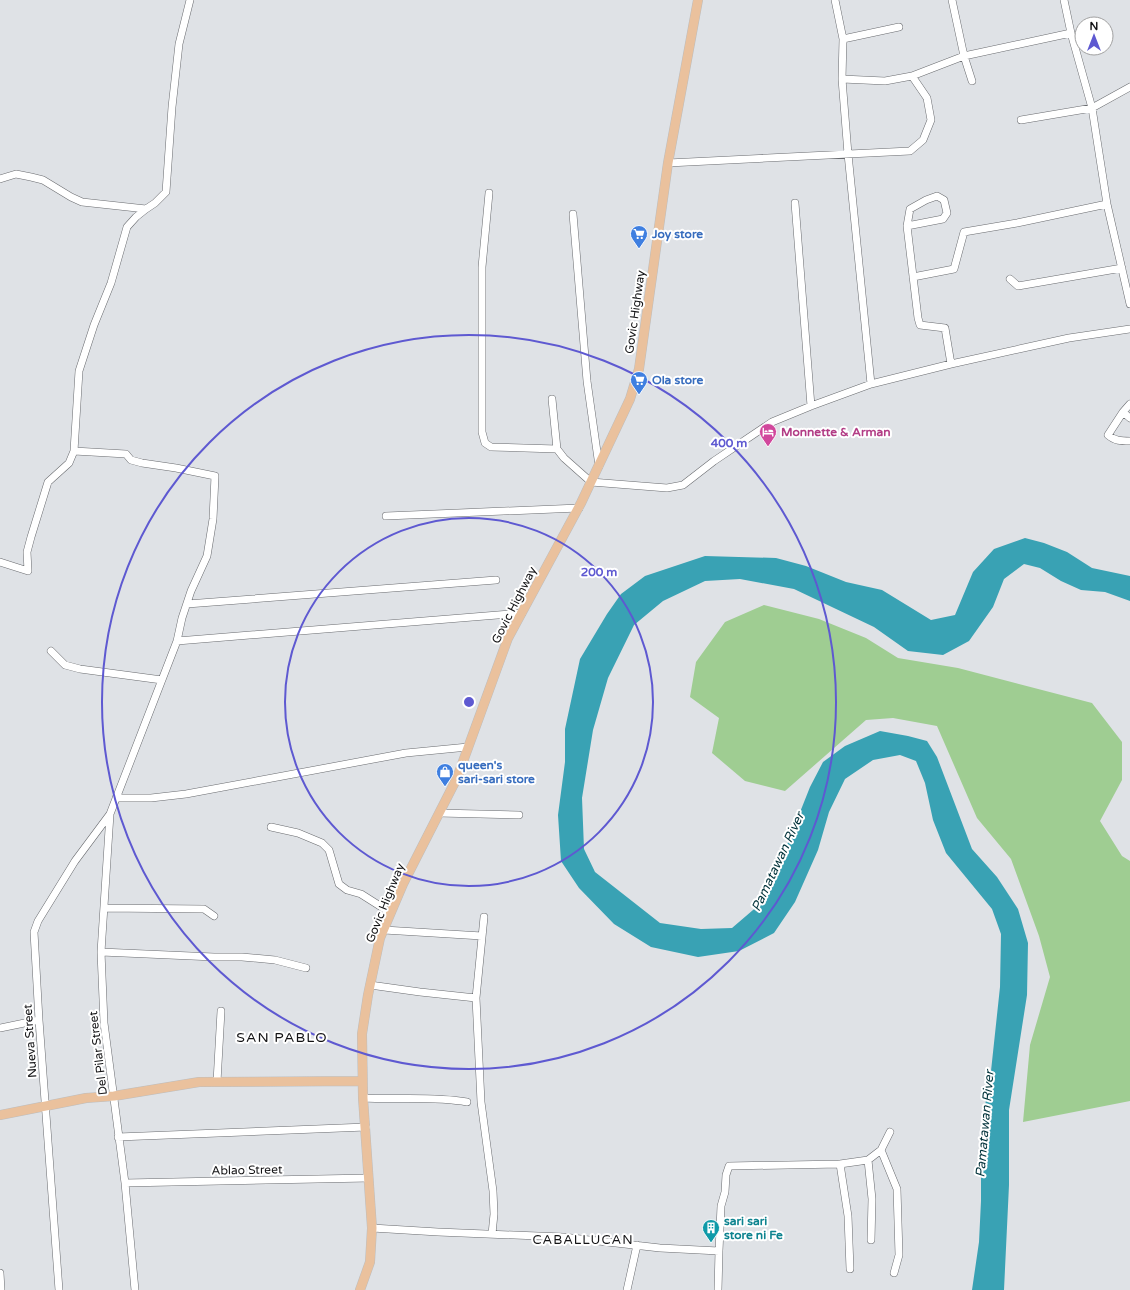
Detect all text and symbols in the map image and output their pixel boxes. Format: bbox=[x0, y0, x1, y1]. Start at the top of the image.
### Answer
north arrow bbox=[1074, 16, 1114, 56]
text: N bbox=[1090, 20, 1098, 33]
supermarket icon: Joy store bbox=[629, 224, 649, 249]
place label: Joy store bbox=[651, 227, 703, 242]
street label: Govic Highway bbox=[622, 269, 648, 355]
supermarket icon: Ola store bbox=[629, 370, 649, 395]
place label: Ola store bbox=[652, 373, 703, 387]
hotel icon: Monnette & Arman bbox=[758, 422, 778, 447]
place label: Monnette & Arman bbox=[781, 425, 891, 439]
text: 400 m bbox=[711, 436, 747, 450]
street label: Govic Highway bbox=[489, 564, 540, 646]
text: 200 m bbox=[581, 565, 617, 579]
centre of rings bbox=[462, 695, 476, 709]
place label: queen's sari-sari store bbox=[458, 758, 535, 786]
shop icon: queen's sari-sari store bbox=[435, 762, 455, 787]
water label: Pamatawan River bbox=[748, 808, 809, 914]
street label: Govic Highway bbox=[363, 861, 408, 945]
street label: Nueva Street bbox=[20, 1003, 40, 1078]
street label: Del Pilar Street bbox=[86, 1010, 110, 1096]
district label: SAN PABLO bbox=[236, 1029, 328, 1046]
water label: Pamatawan River bbox=[972, 1068, 998, 1178]
street label: Ablao Street bbox=[211, 1162, 283, 1178]
place label: sari sari store ni Fe bbox=[724, 1214, 783, 1242]
building icon: sari sari store ni Fe bbox=[701, 1218, 721, 1243]
district label: CABALLUCAN bbox=[532, 1232, 634, 1248]

